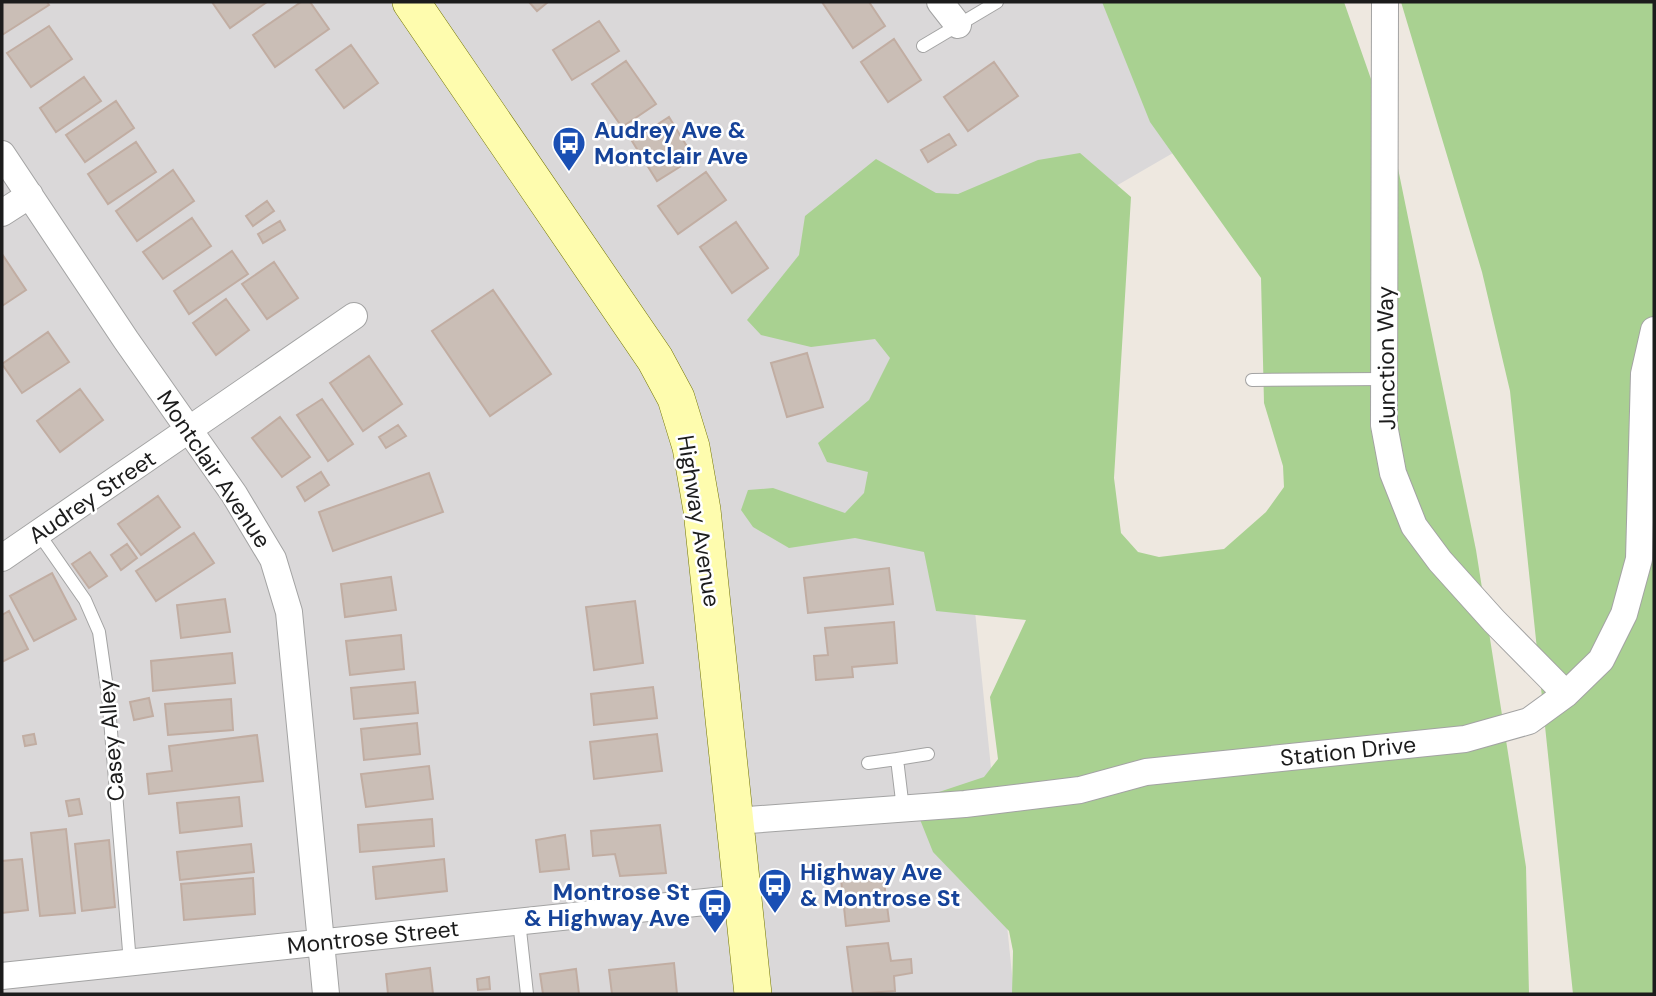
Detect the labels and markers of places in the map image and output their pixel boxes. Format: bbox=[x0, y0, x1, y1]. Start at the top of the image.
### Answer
place label: Audrey Ave & Montclair Ave bbox=[594, 115, 748, 171]
bus stop icon: Audrey Ave & Montclair Ave bbox=[550, 124, 588, 173]
place label: Highway Ave & Montrose St bbox=[800, 857, 961, 913]
bus stop icon: Highway Ave & Montrose St bbox=[756, 866, 794, 915]
place label: Montrose St & Highway Ave bbox=[524, 877, 690, 933]
bus stop icon: Montrose St & Highway Ave bbox=[696, 886, 734, 935]

